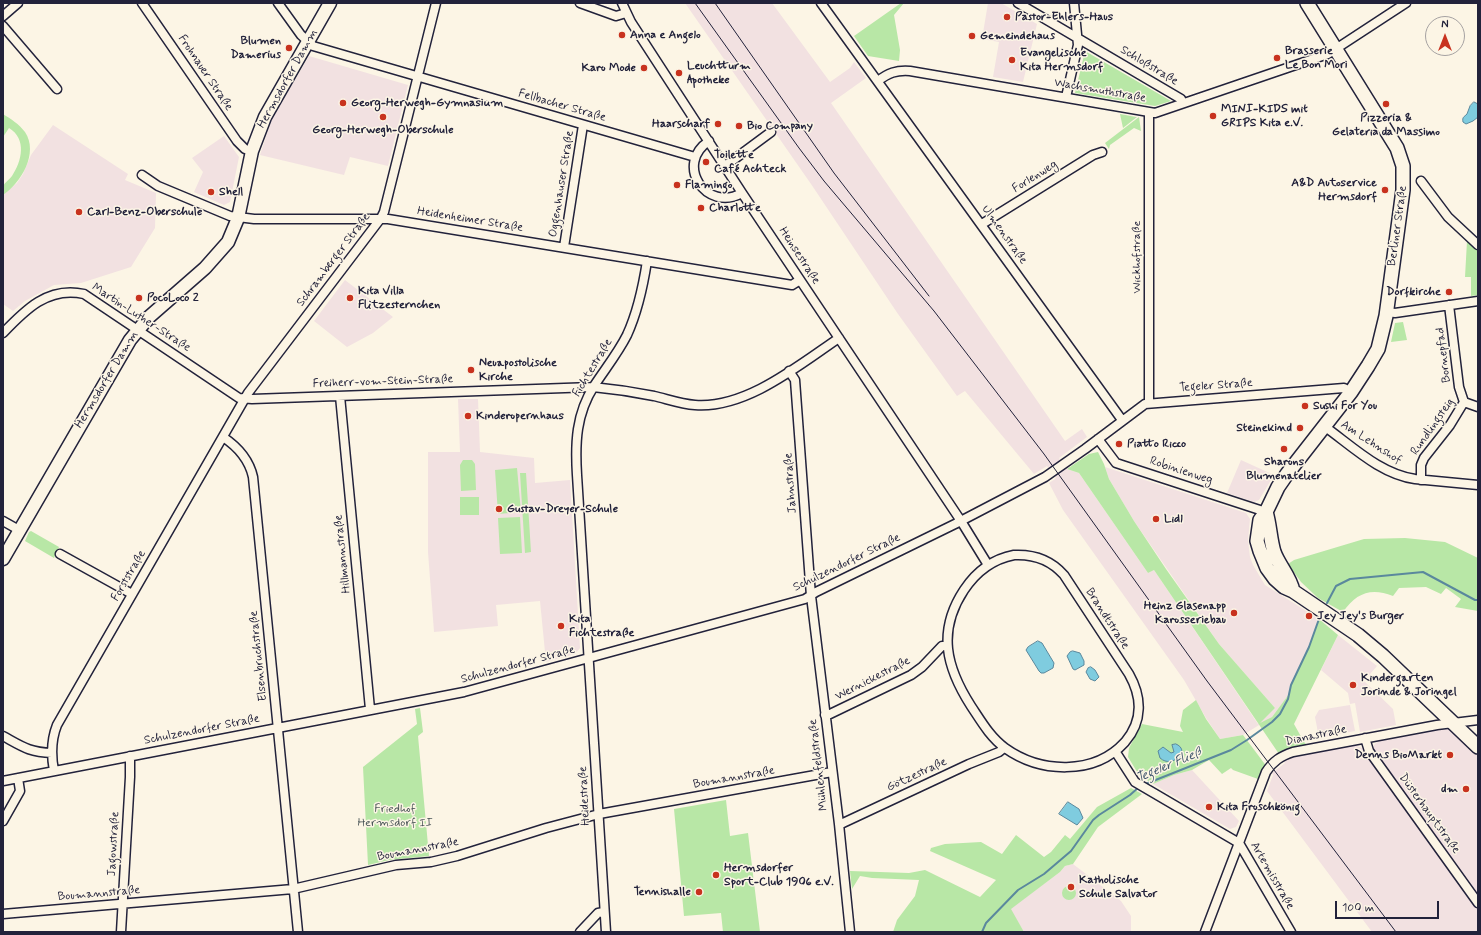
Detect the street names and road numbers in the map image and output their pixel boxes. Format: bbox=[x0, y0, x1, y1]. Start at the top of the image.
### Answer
street label: Hermsdorfer Damm bbox=[255, 27, 321, 131]
street label: Frohnauer Straße bbox=[174, 32, 236, 114]
street label: Schloßstraße bbox=[1117, 43, 1181, 89]
street label: Wachsmuthstraße bbox=[1053, 76, 1147, 106]
street label: Fellbacher Straße bbox=[516, 87, 608, 125]
street label: Oggenhauser Straße bbox=[546, 130, 578, 238]
street label: Forlenweg bbox=[1010, 158, 1060, 196]
street label: Berliner Straße bbox=[1385, 185, 1411, 267]
street label: Ulmenstraße bbox=[978, 203, 1030, 267]
street label: Heidenheimer Straße bbox=[416, 205, 524, 235]
street label: Schramberger Straße bbox=[294, 210, 374, 310]
street label: Wickhofstraße bbox=[1130, 221, 1144, 293]
street label: Heinsestraße bbox=[775, 225, 823, 287]
street label: Martin-Luther-Straße bbox=[89, 281, 193, 355]
street label: Bornepfad bbox=[1433, 326, 1455, 384]
street label: Hermsdorfer Damm bbox=[72, 329, 142, 431]
street label: Fichtestraße bbox=[570, 336, 616, 400]
street label: Freiherr-vom-Stein-Straße bbox=[312, 372, 454, 392]
street label: Tegeler Straße bbox=[1179, 376, 1253, 396]
street label: Rundlingsteig bbox=[1408, 396, 1458, 458]
street label: Am Lehnshof bbox=[1338, 418, 1404, 468]
street label: Jahnstraße bbox=[782, 452, 800, 514]
street label: Robinienweg bbox=[1148, 454, 1214, 488]
street label: Hillmannstraße bbox=[332, 514, 354, 594]
street label: Schulzendorfer Straße bbox=[791, 531, 903, 595]
street label: Forststraße bbox=[109, 548, 149, 604]
street label: Brandtstraße bbox=[1082, 586, 1132, 652]
street label: Elsenbruchstraße bbox=[247, 610, 271, 702]
street label: Schulzendorfer Straße bbox=[459, 643, 577, 687]
street label: Wernickestraße bbox=[833, 654, 913, 704]
street label: Schulzendorfer Straße bbox=[143, 712, 261, 748]
street label: Mühlenfeldstraße bbox=[806, 718, 832, 812]
street label: Dianastraße bbox=[1284, 722, 1348, 750]
street label: Götzestraße bbox=[885, 755, 949, 795]
street label: Boumannstraße bbox=[692, 764, 776, 792]
street label: Heidestraße bbox=[576, 766, 594, 826]
street label: Düsterhauptstraße bbox=[1395, 771, 1463, 857]
street label: Jagowstraße bbox=[105, 811, 123, 877]
street label: Boumannstraße bbox=[376, 835, 460, 865]
street label: Artemisstraße bbox=[1247, 840, 1297, 912]
street label: Boumannstraße bbox=[57, 883, 141, 905]

